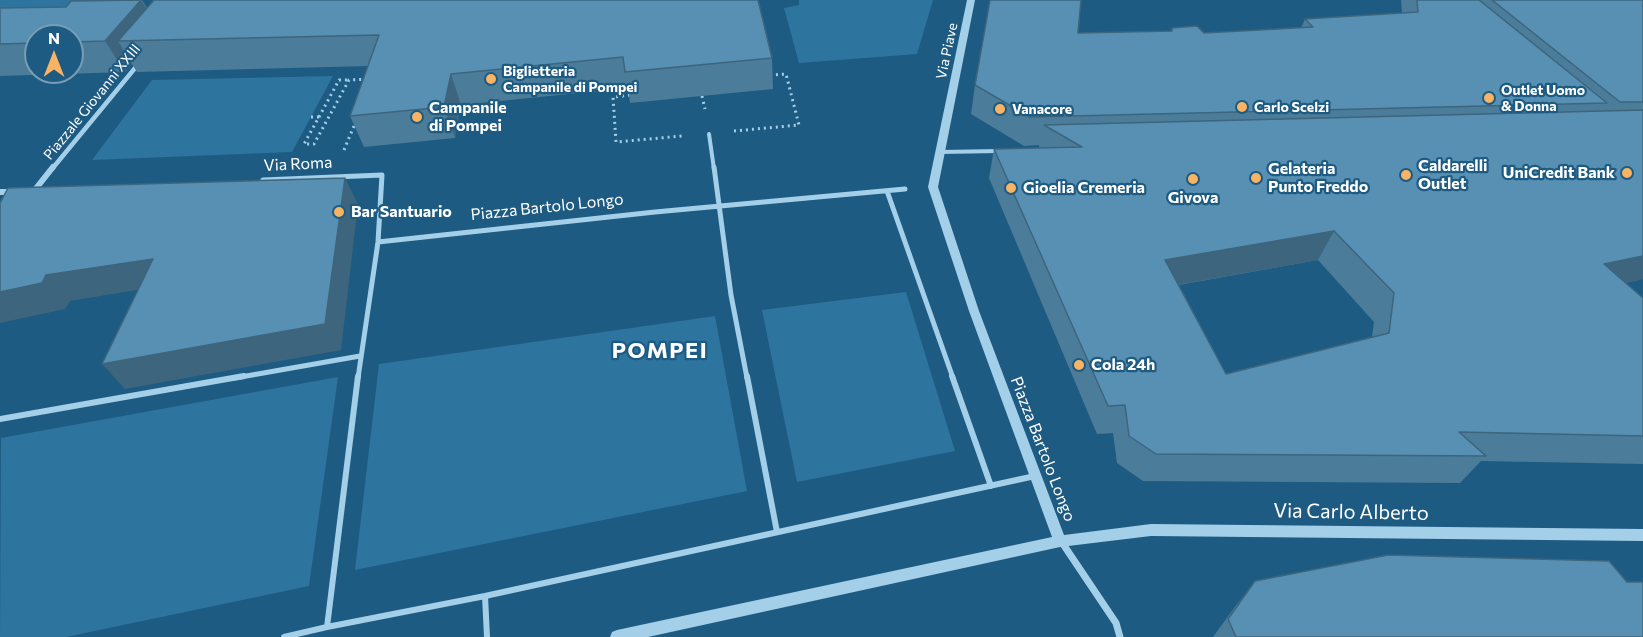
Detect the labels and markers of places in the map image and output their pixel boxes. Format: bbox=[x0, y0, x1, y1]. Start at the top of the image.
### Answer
place label: Biglietteria Campanile di Pompei bbox=[503, 63, 637, 96]
marker: Biglietteria Campanile di Pompei bbox=[484, 72, 498, 86]
place label: Outlet Uomo & Donna bbox=[1501, 82, 1585, 114]
marker: Outlet Uomo & Donna bbox=[1482, 91, 1496, 105]
place label: Campanile di Pompei bbox=[429, 98, 507, 136]
place label: Carlo Scelzi bbox=[1254, 99, 1329, 115]
marker: Carlo Scelzi bbox=[1235, 100, 1249, 114]
place label: Vanacore bbox=[1012, 101, 1072, 117]
marker: Vanacore bbox=[993, 102, 1007, 116]
marker: Campanile di Pompei bbox=[410, 110, 424, 124]
place label: Caldarelli Outlet bbox=[1418, 156, 1487, 194]
place label: Gelateria Punto Freddo bbox=[1268, 159, 1368, 197]
place label: UniCredit Bank bbox=[1503, 163, 1615, 183]
marker: UniCredit Bank bbox=[1620, 166, 1634, 180]
marker: Caldarelli Outlet bbox=[1399, 168, 1413, 182]
marker: Gelateria Punto Freddo bbox=[1249, 171, 1263, 185]
marker: Givova bbox=[1186, 172, 1200, 186]
place label: Gioelia Cremeria bbox=[1023, 178, 1145, 198]
marker: Gioelia Cremeria bbox=[1004, 181, 1018, 195]
place label: Givova bbox=[1168, 188, 1218, 208]
place label: Bar Santuario bbox=[351, 202, 452, 222]
marker: Bar Santuario bbox=[332, 205, 346, 219]
place label: Cola 24h bbox=[1091, 355, 1155, 375]
marker: Cola 24h bbox=[1072, 358, 1086, 372]

